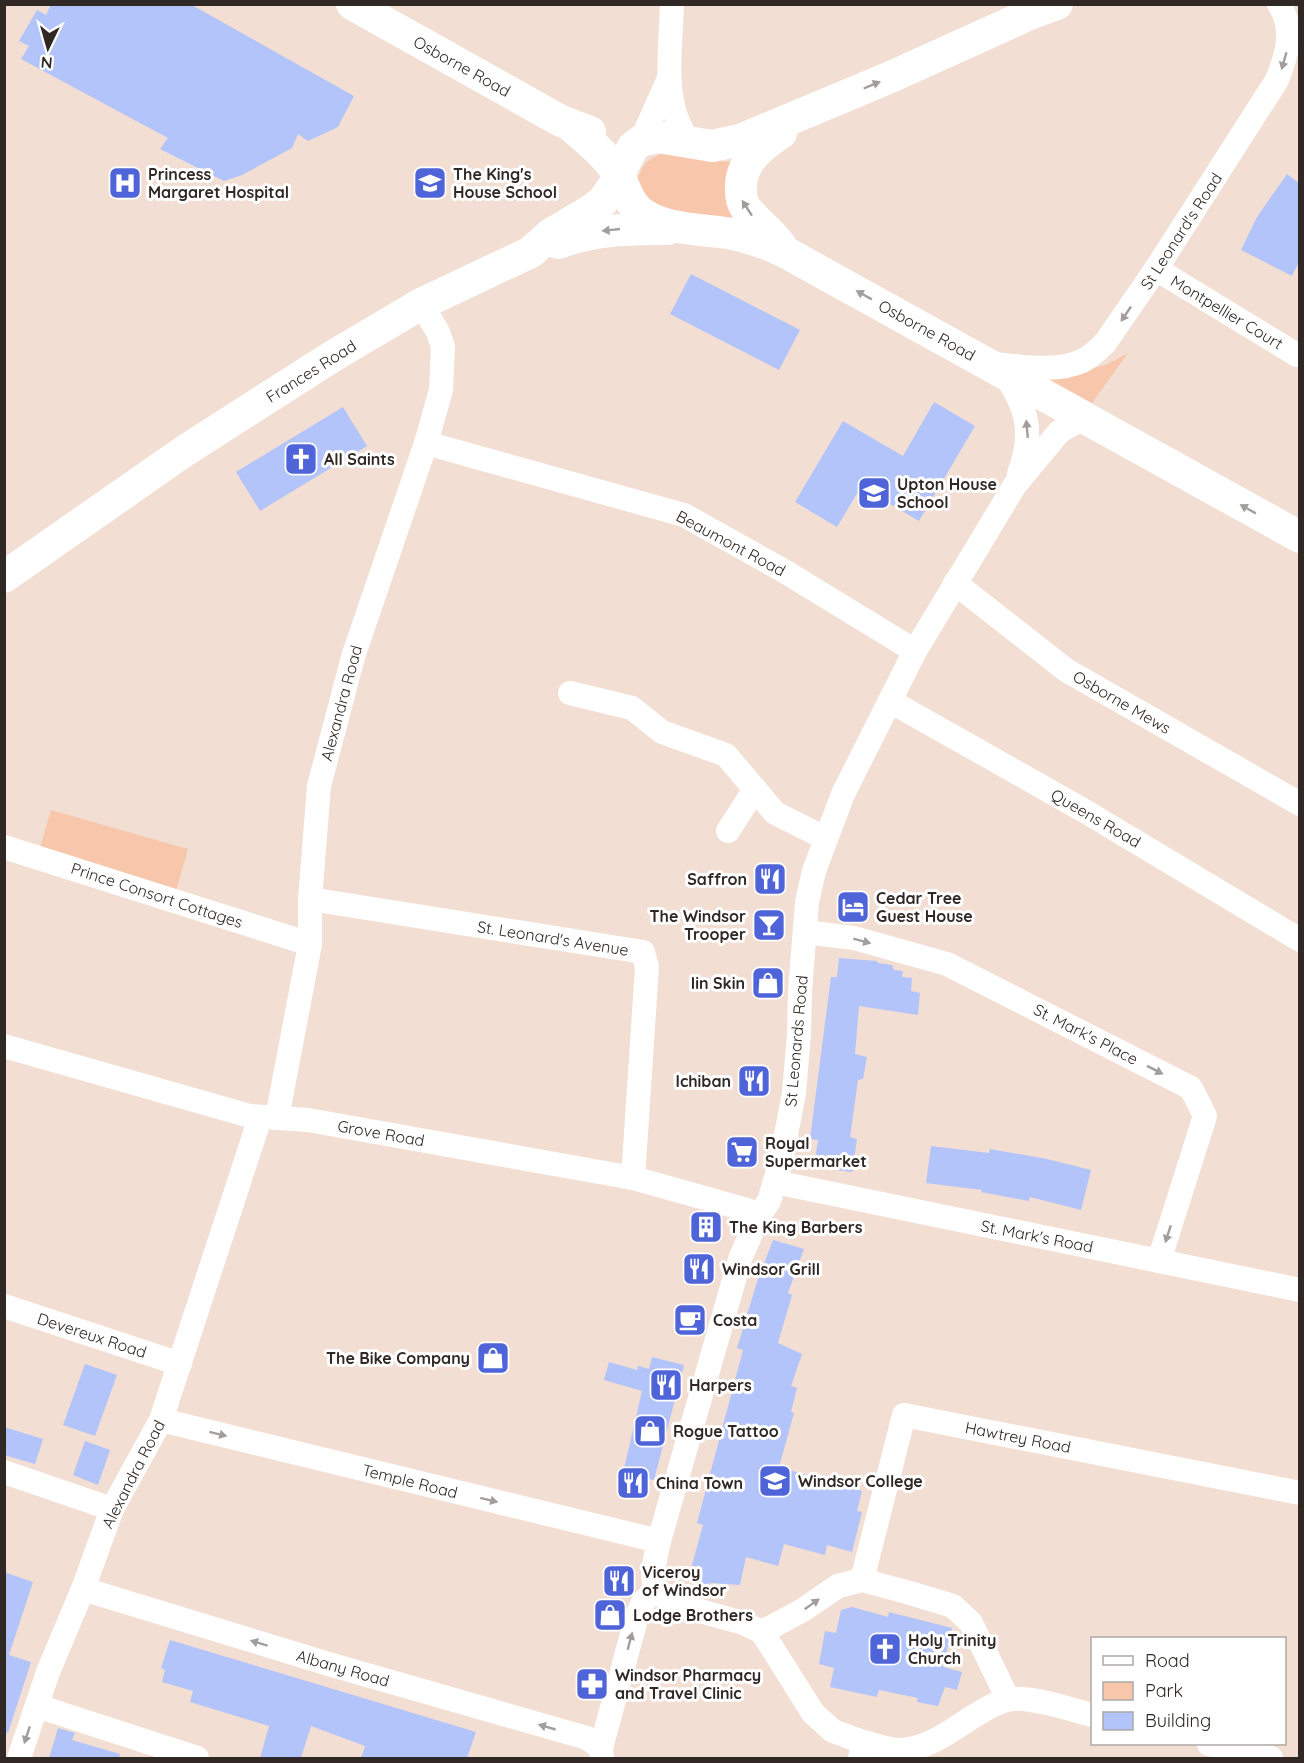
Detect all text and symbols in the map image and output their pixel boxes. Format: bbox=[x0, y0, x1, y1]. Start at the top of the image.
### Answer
north arrow bbox=[18, 18, 78, 78]
street label: Osborne Road bbox=[410, 31, 514, 101]
text: N bbox=[40, 52, 53, 73]
one-way arrow bbox=[1279, 52, 1288, 70]
one-way arrow bbox=[863, 80, 881, 90]
place label: Princess Margaret Hospital bbox=[148, 164, 289, 202]
place label: The King's House School bbox=[453, 164, 557, 202]
hospital icon: Princess Margaret Hospital bbox=[107, 165, 143, 201]
school or university icon: The King's House School bbox=[412, 165, 448, 201]
street label: St Leonard's Road bbox=[1136, 169, 1226, 293]
one-way arrow bbox=[742, 199, 753, 216]
one-way arrow bbox=[601, 225, 620, 235]
street label: Montpellier Court bbox=[1167, 271, 1287, 353]
one-way arrow bbox=[855, 290, 872, 300]
street label: Osborne Road bbox=[875, 295, 979, 365]
one-way arrow bbox=[1120, 306, 1131, 323]
street label: Frances Road bbox=[262, 335, 360, 407]
one-way arrow bbox=[1022, 419, 1032, 438]
church icon: All Saints bbox=[283, 441, 319, 477]
place label: All Saints bbox=[324, 449, 395, 469]
place label: Upton House School bbox=[897, 474, 997, 512]
school or university icon: Upton House School bbox=[856, 475, 892, 511]
one-way arrow bbox=[1239, 504, 1256, 514]
street label: Beaumont Road bbox=[673, 506, 789, 580]
street label: Alexandra Road bbox=[316, 643, 366, 763]
street label: Osborne Mews bbox=[1070, 666, 1174, 738]
street label: Queens Road bbox=[1048, 784, 1144, 852]
street label: Prince Consort Cottages bbox=[69, 858, 245, 932]
restaurant icon: Saffron bbox=[752, 861, 788, 897]
place label: Saffron bbox=[687, 869, 747, 889]
place label: Cedar Tree Guest House bbox=[876, 888, 973, 926]
hotel icon: Cedar Tree Guest House bbox=[835, 889, 871, 925]
place label: The Windsor Trooper bbox=[650, 906, 746, 944]
bar icon: The Windsor Trooper bbox=[751, 907, 787, 943]
street label: St. Leonard's Avenue bbox=[476, 916, 630, 960]
one-way arrow bbox=[853, 936, 872, 946]
shop icon: Iin Skin bbox=[750, 965, 786, 1001]
place label: Iin Skin bbox=[691, 973, 745, 993]
street label: St Leonards Road bbox=[780, 974, 812, 1108]
street label: St. Mark's Place bbox=[1030, 999, 1142, 1069]
restaurant icon: Ichiban bbox=[736, 1063, 772, 1099]
one-way arrow bbox=[1146, 1064, 1164, 1074]
place label: Ichiban bbox=[675, 1071, 731, 1091]
street label: Grove Road bbox=[336, 1116, 426, 1150]
place label: Royal Supermarket bbox=[765, 1133, 867, 1171]
supermarket icon: Royal Supermarket bbox=[724, 1134, 760, 1170]
building icon: The King Barbers bbox=[688, 1209, 724, 1245]
street label: St. Mark's Road bbox=[979, 1215, 1095, 1257]
place label: The King Barbers bbox=[729, 1217, 863, 1237]
one-way arrow bbox=[1162, 1225, 1172, 1243]
restaurant icon: Windsor Grill bbox=[681, 1251, 717, 1287]
place label: Windsor Grill bbox=[722, 1259, 820, 1279]
cafe icon: Costa bbox=[672, 1302, 708, 1338]
street label: Devereux Road bbox=[35, 1308, 149, 1362]
place label: Costa bbox=[713, 1310, 757, 1330]
shop icon: The Bike Company bbox=[475, 1340, 511, 1376]
place label: The Bike Company bbox=[326, 1348, 470, 1368]
restaurant icon: Harpers bbox=[648, 1367, 684, 1403]
place label: Harpers bbox=[689, 1375, 752, 1395]
shop icon: Rogue Tattoo bbox=[632, 1413, 668, 1449]
street label: Alexandra Road bbox=[97, 1416, 169, 1532]
street label: Hawtrey Road bbox=[963, 1417, 1073, 1457]
place label: Rogue Tattoo bbox=[673, 1421, 779, 1441]
one-way arrow bbox=[209, 1430, 228, 1440]
street label: Temple Road bbox=[360, 1459, 460, 1503]
school or university icon: Windsor College bbox=[757, 1463, 793, 1499]
restaurant icon: China Town bbox=[615, 1465, 651, 1501]
place label: Windsor College bbox=[798, 1471, 923, 1491]
place label: China Town bbox=[656, 1473, 743, 1493]
one-way arrow bbox=[480, 1495, 499, 1505]
place label: Viceroy of Windsor bbox=[642, 1562, 727, 1600]
restaurant icon: Viceroy of Windsor bbox=[601, 1563, 637, 1599]
shop icon: Lodge Brothers bbox=[592, 1597, 628, 1633]
one-way arrow bbox=[804, 1598, 820, 1610]
place label: Lodge Brothers bbox=[633, 1605, 753, 1625]
place label: Holy Trinity Church bbox=[908, 1630, 996, 1668]
church icon: Holy Trinity Church bbox=[867, 1631, 903, 1667]
one-way arrow bbox=[626, 1632, 635, 1650]
legend bbox=[1091, 1637, 1286, 1745]
one-way arrow bbox=[250, 1638, 268, 1647]
street label: Albany Road bbox=[294, 1645, 392, 1691]
text: Road bbox=[1145, 1649, 1190, 1672]
place label: Windsor Pharmacy and Travel Clinic bbox=[615, 1665, 761, 1703]
pharmacy icon: Windsor Pharmacy and Travel Clinic bbox=[574, 1666, 610, 1702]
text: Park bbox=[1145, 1679, 1183, 1702]
text: Building bbox=[1145, 1709, 1211, 1732]
one-way arrow bbox=[538, 1721, 556, 1731]
one-way arrow bbox=[22, 1726, 31, 1744]

